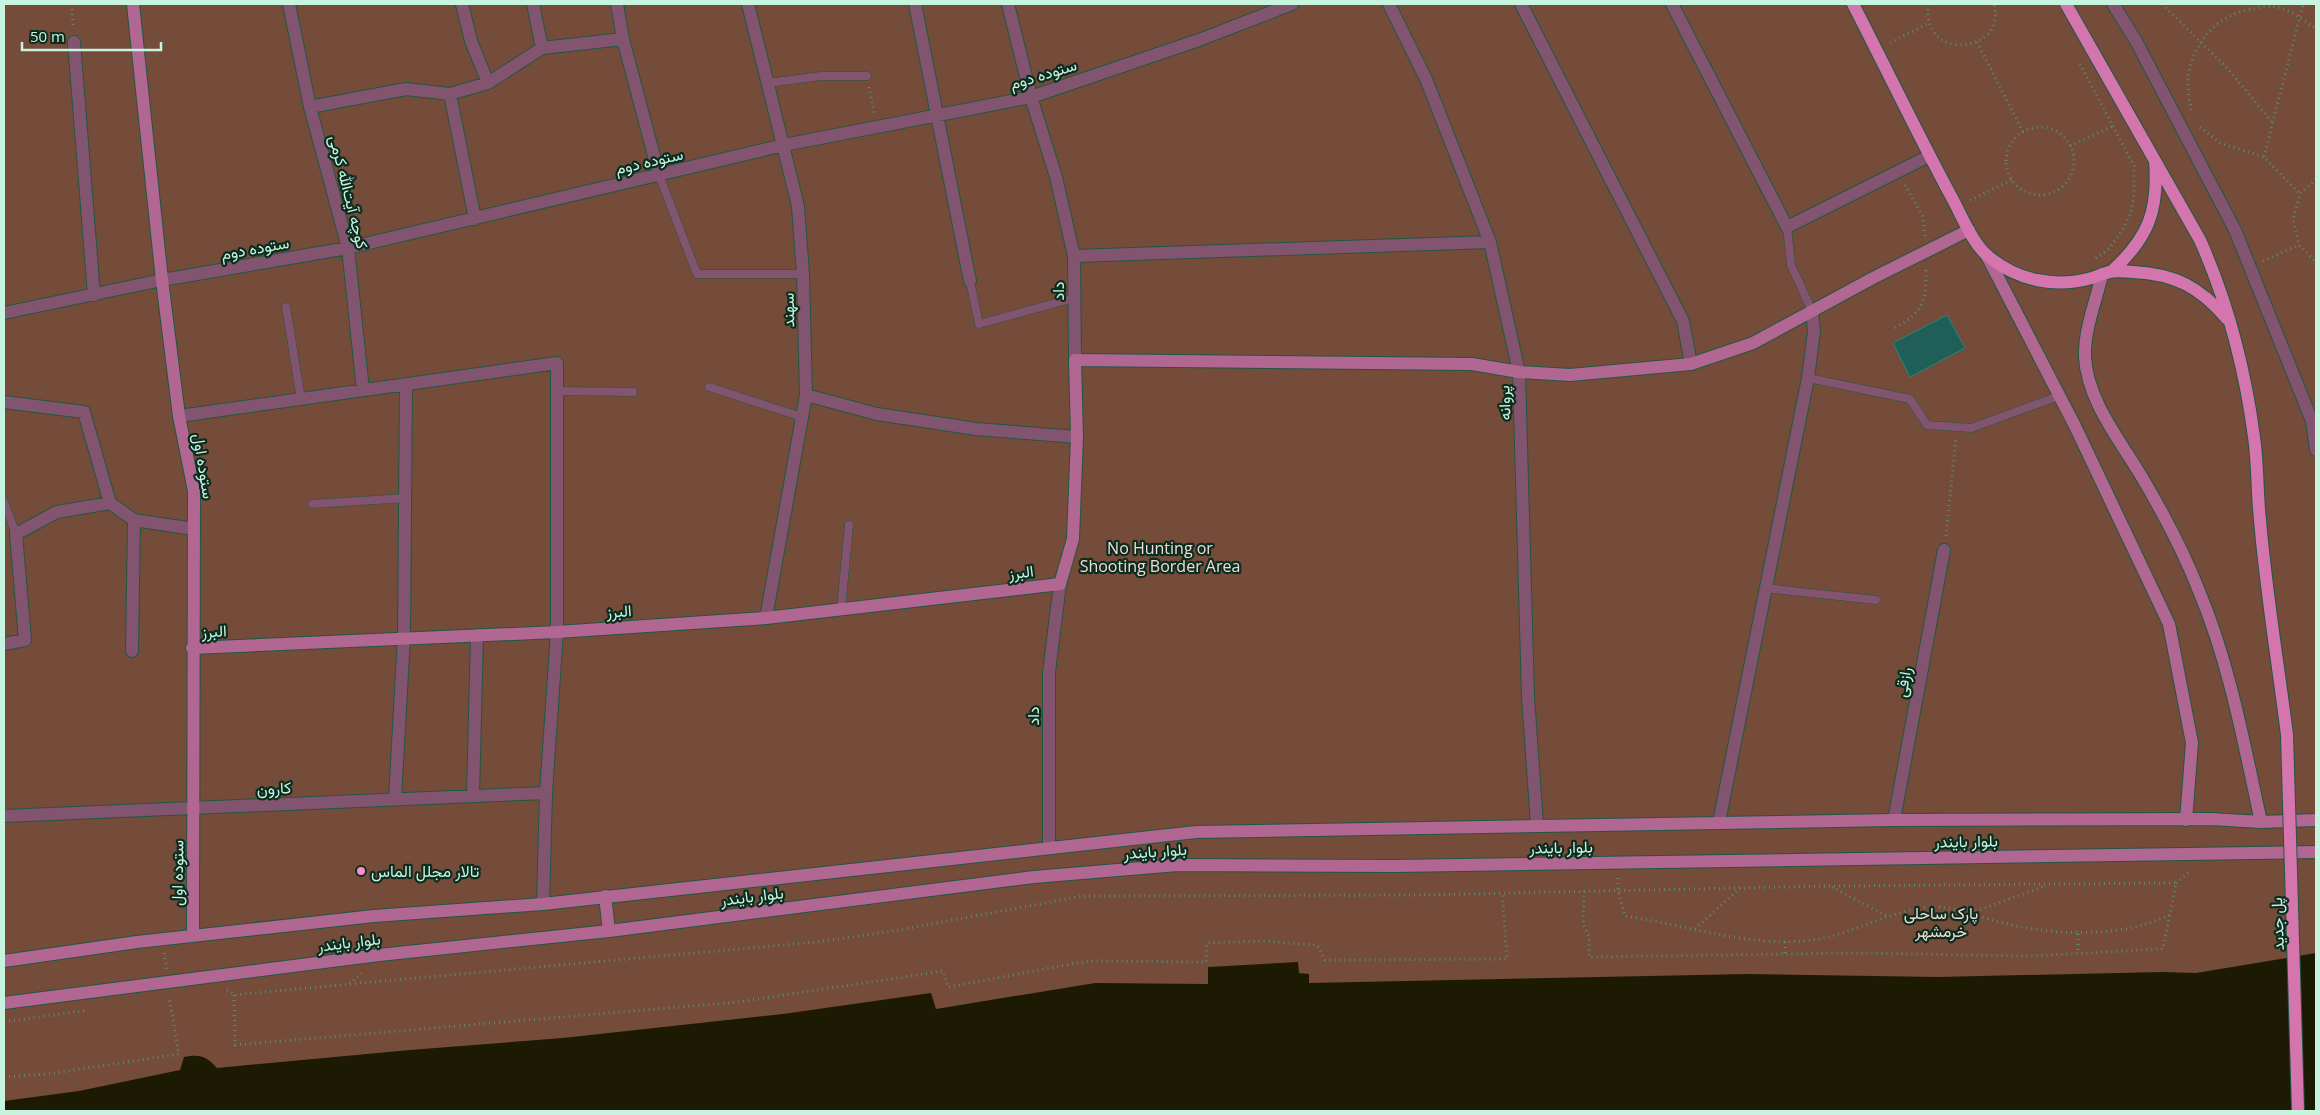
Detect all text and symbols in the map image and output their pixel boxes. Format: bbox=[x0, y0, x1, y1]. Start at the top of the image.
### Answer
scale bar bbox=[22, 20, 161, 52]
text: 50 m bbox=[30, 26, 65, 46]
street label: ستوده دوم bbox=[1007, 53, 1079, 95]
street label: کوچه آیت‌الله کرمی bbox=[323, 133, 374, 251]
street label: ستوده دوم bbox=[613, 143, 685, 179]
street label: ستوده دوم bbox=[219, 231, 291, 265]
street label: داد bbox=[1047, 281, 1069, 301]
street label: سهند bbox=[777, 293, 799, 327]
street label: پروانه bbox=[1492, 385, 1517, 421]
street label: ستوده اول bbox=[188, 432, 220, 500]
park label: No Hunting or Shooting Border Area bbox=[1080, 537, 1240, 577]
street label: البرز bbox=[1006, 560, 1035, 585]
street label: البرز bbox=[605, 599, 632, 623]
street label: البرز bbox=[200, 619, 227, 643]
street label: رازقی bbox=[1890, 665, 1916, 699]
street label: داد bbox=[1022, 706, 1044, 726]
street label: کارون bbox=[256, 776, 292, 800]
street label: بلوار بایندر bbox=[1933, 829, 1998, 853]
street label: بلوار بایندر bbox=[1528, 835, 1593, 859]
street label: بلوار بایندر bbox=[1122, 838, 1187, 864]
street label: ستوده اول bbox=[165, 840, 189, 906]
place label: تالار مجلل الماس bbox=[371, 860, 479, 882]
marker: تالار مجلل الماس bbox=[355, 865, 367, 877]
street label: بلوار بایندر bbox=[718, 881, 785, 911]
street label: پل جدید bbox=[2265, 897, 2290, 951]
park label: پارک ساحلی خرمشهر bbox=[1904, 902, 1978, 942]
street label: بلوار بایندر bbox=[315, 927, 382, 957]

